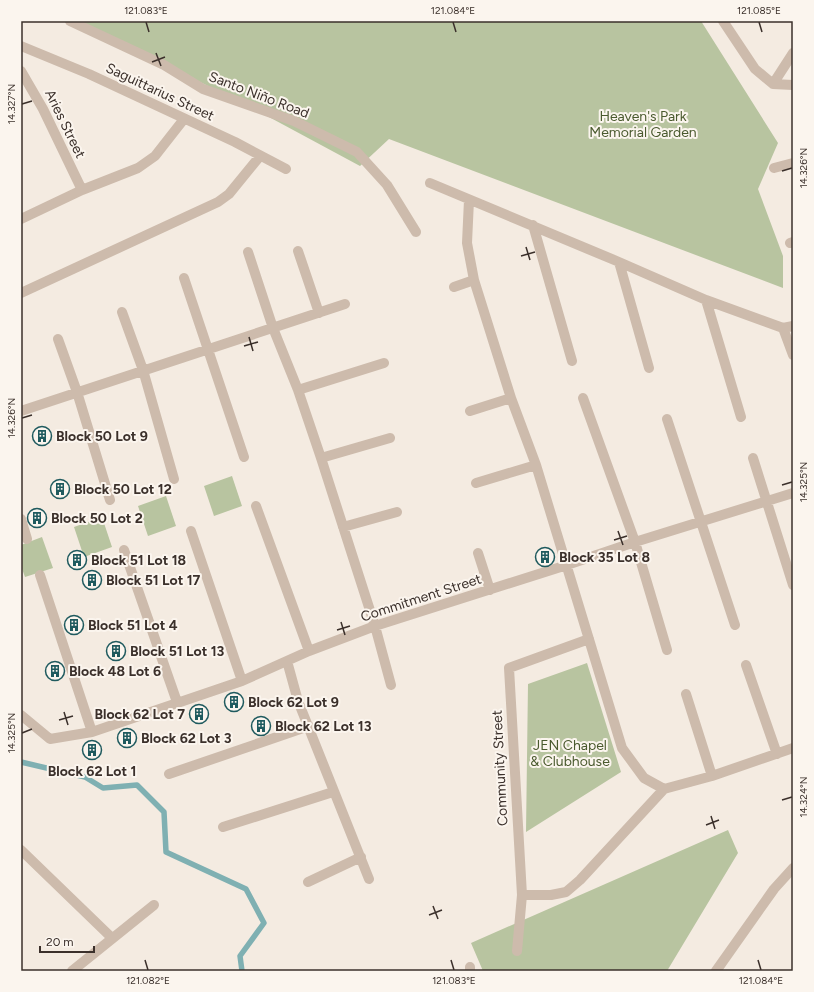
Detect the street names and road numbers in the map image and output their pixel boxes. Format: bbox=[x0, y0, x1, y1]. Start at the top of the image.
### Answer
street label: Saguittarius Street bbox=[103, 59, 217, 125]
street label: Santo Niño Road bbox=[206, 68, 312, 122]
street label: Aries Street bbox=[41, 87, 89, 161]
street label: Commitment Street bbox=[359, 570, 483, 626]
street label: Community Street bbox=[488, 710, 512, 826]

